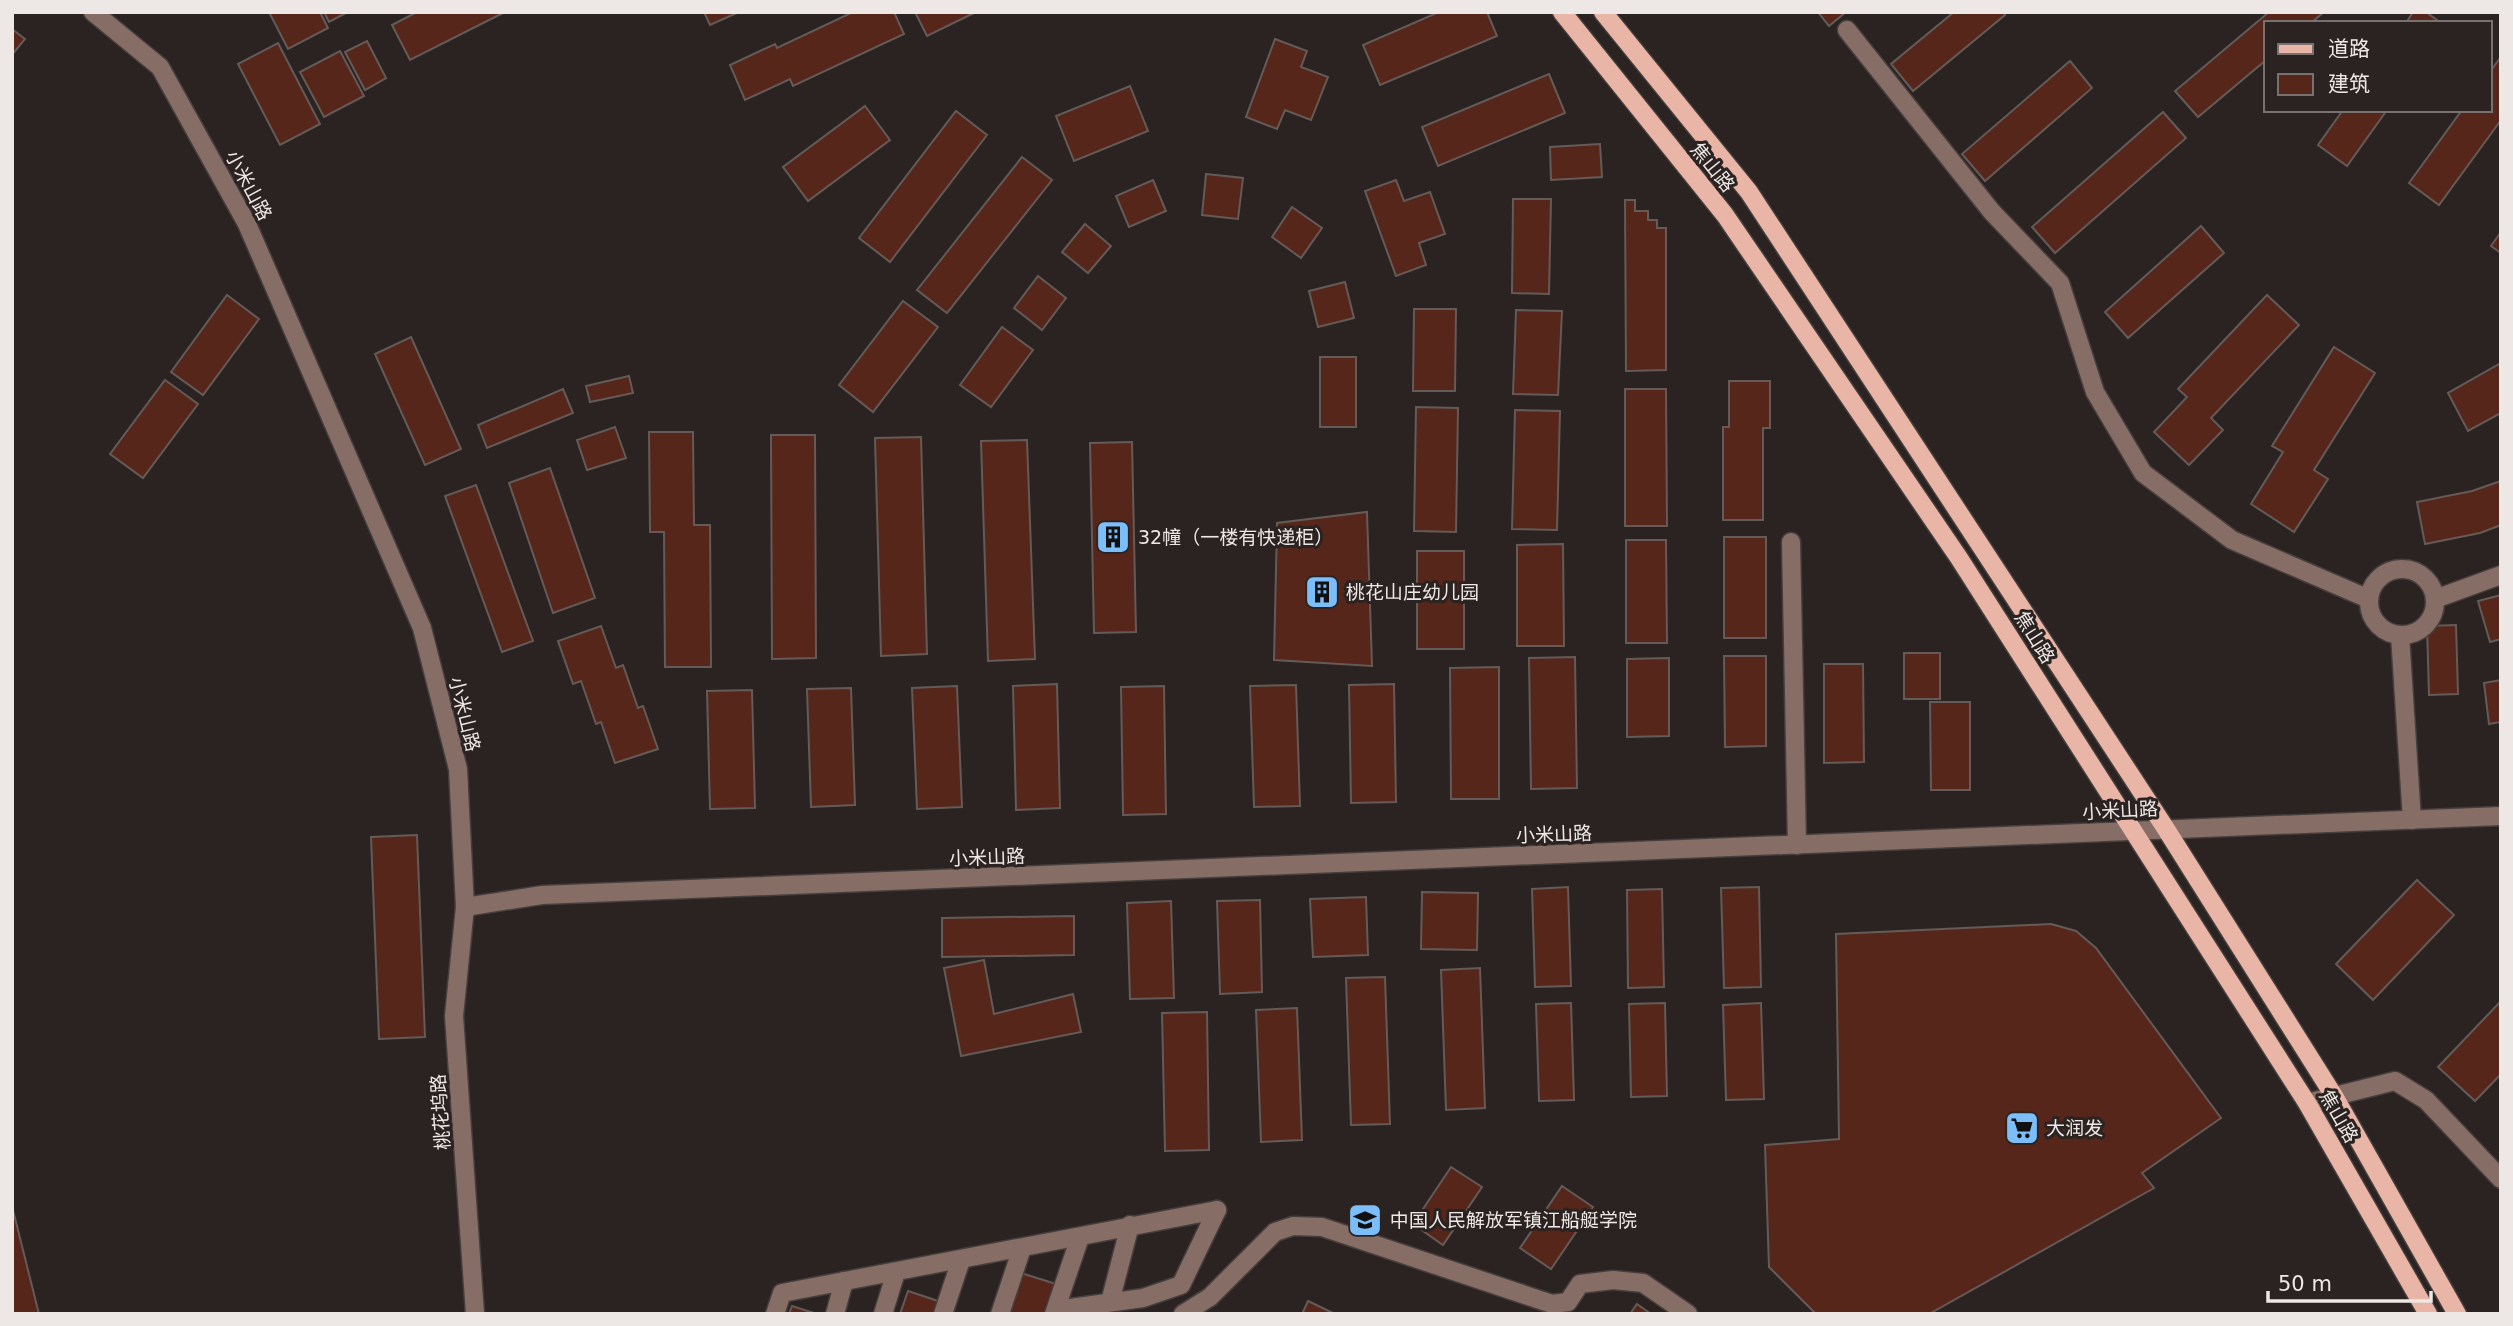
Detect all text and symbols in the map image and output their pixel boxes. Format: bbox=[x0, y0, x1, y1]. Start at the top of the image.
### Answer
legend bbox=[2264, 21, 2492, 112]
text: 道路 bbox=[2328, 37, 2370, 61]
text: 建筑 bbox=[2328, 72, 2370, 96]
street label: 焦山路 bbox=[1687, 138, 1739, 196]
street label: 小米山路 bbox=[221, 146, 277, 224]
building icon: 32幢（一楼有快递柜） bbox=[1094, 518, 1132, 556]
place label: 32幢（一楼有快递柜） bbox=[1138, 526, 1333, 548]
building icon: 桃花山庄幼儿园 bbox=[1303, 573, 1341, 611]
place label: 桃花山庄幼儿园 bbox=[1346, 581, 1479, 603]
street label: 焦山路 bbox=[2011, 607, 2059, 667]
street label: 小米山路 bbox=[445, 674, 485, 754]
street label: 小米山路 bbox=[2081, 797, 2159, 823]
street label: 小米山路 bbox=[1516, 822, 1592, 846]
street label: 小米山路 bbox=[949, 845, 1025, 869]
street label: 桃花坞路 bbox=[426, 1073, 454, 1151]
street label: 焦山路 bbox=[2315, 1086, 2363, 1146]
supermarket icon: 大润发 bbox=[2003, 1109, 2041, 1147]
place label: 大润发 bbox=[2046, 1117, 2103, 1139]
school or university icon: 中国人民解放军镇江船艇学院 bbox=[1346, 1201, 1384, 1239]
place label: 中国人民解放军镇江船艇学院 bbox=[1390, 1209, 1637, 1231]
scale bar bbox=[2268, 1260, 2431, 1304]
text: 50 m bbox=[2278, 1272, 2332, 1296]

